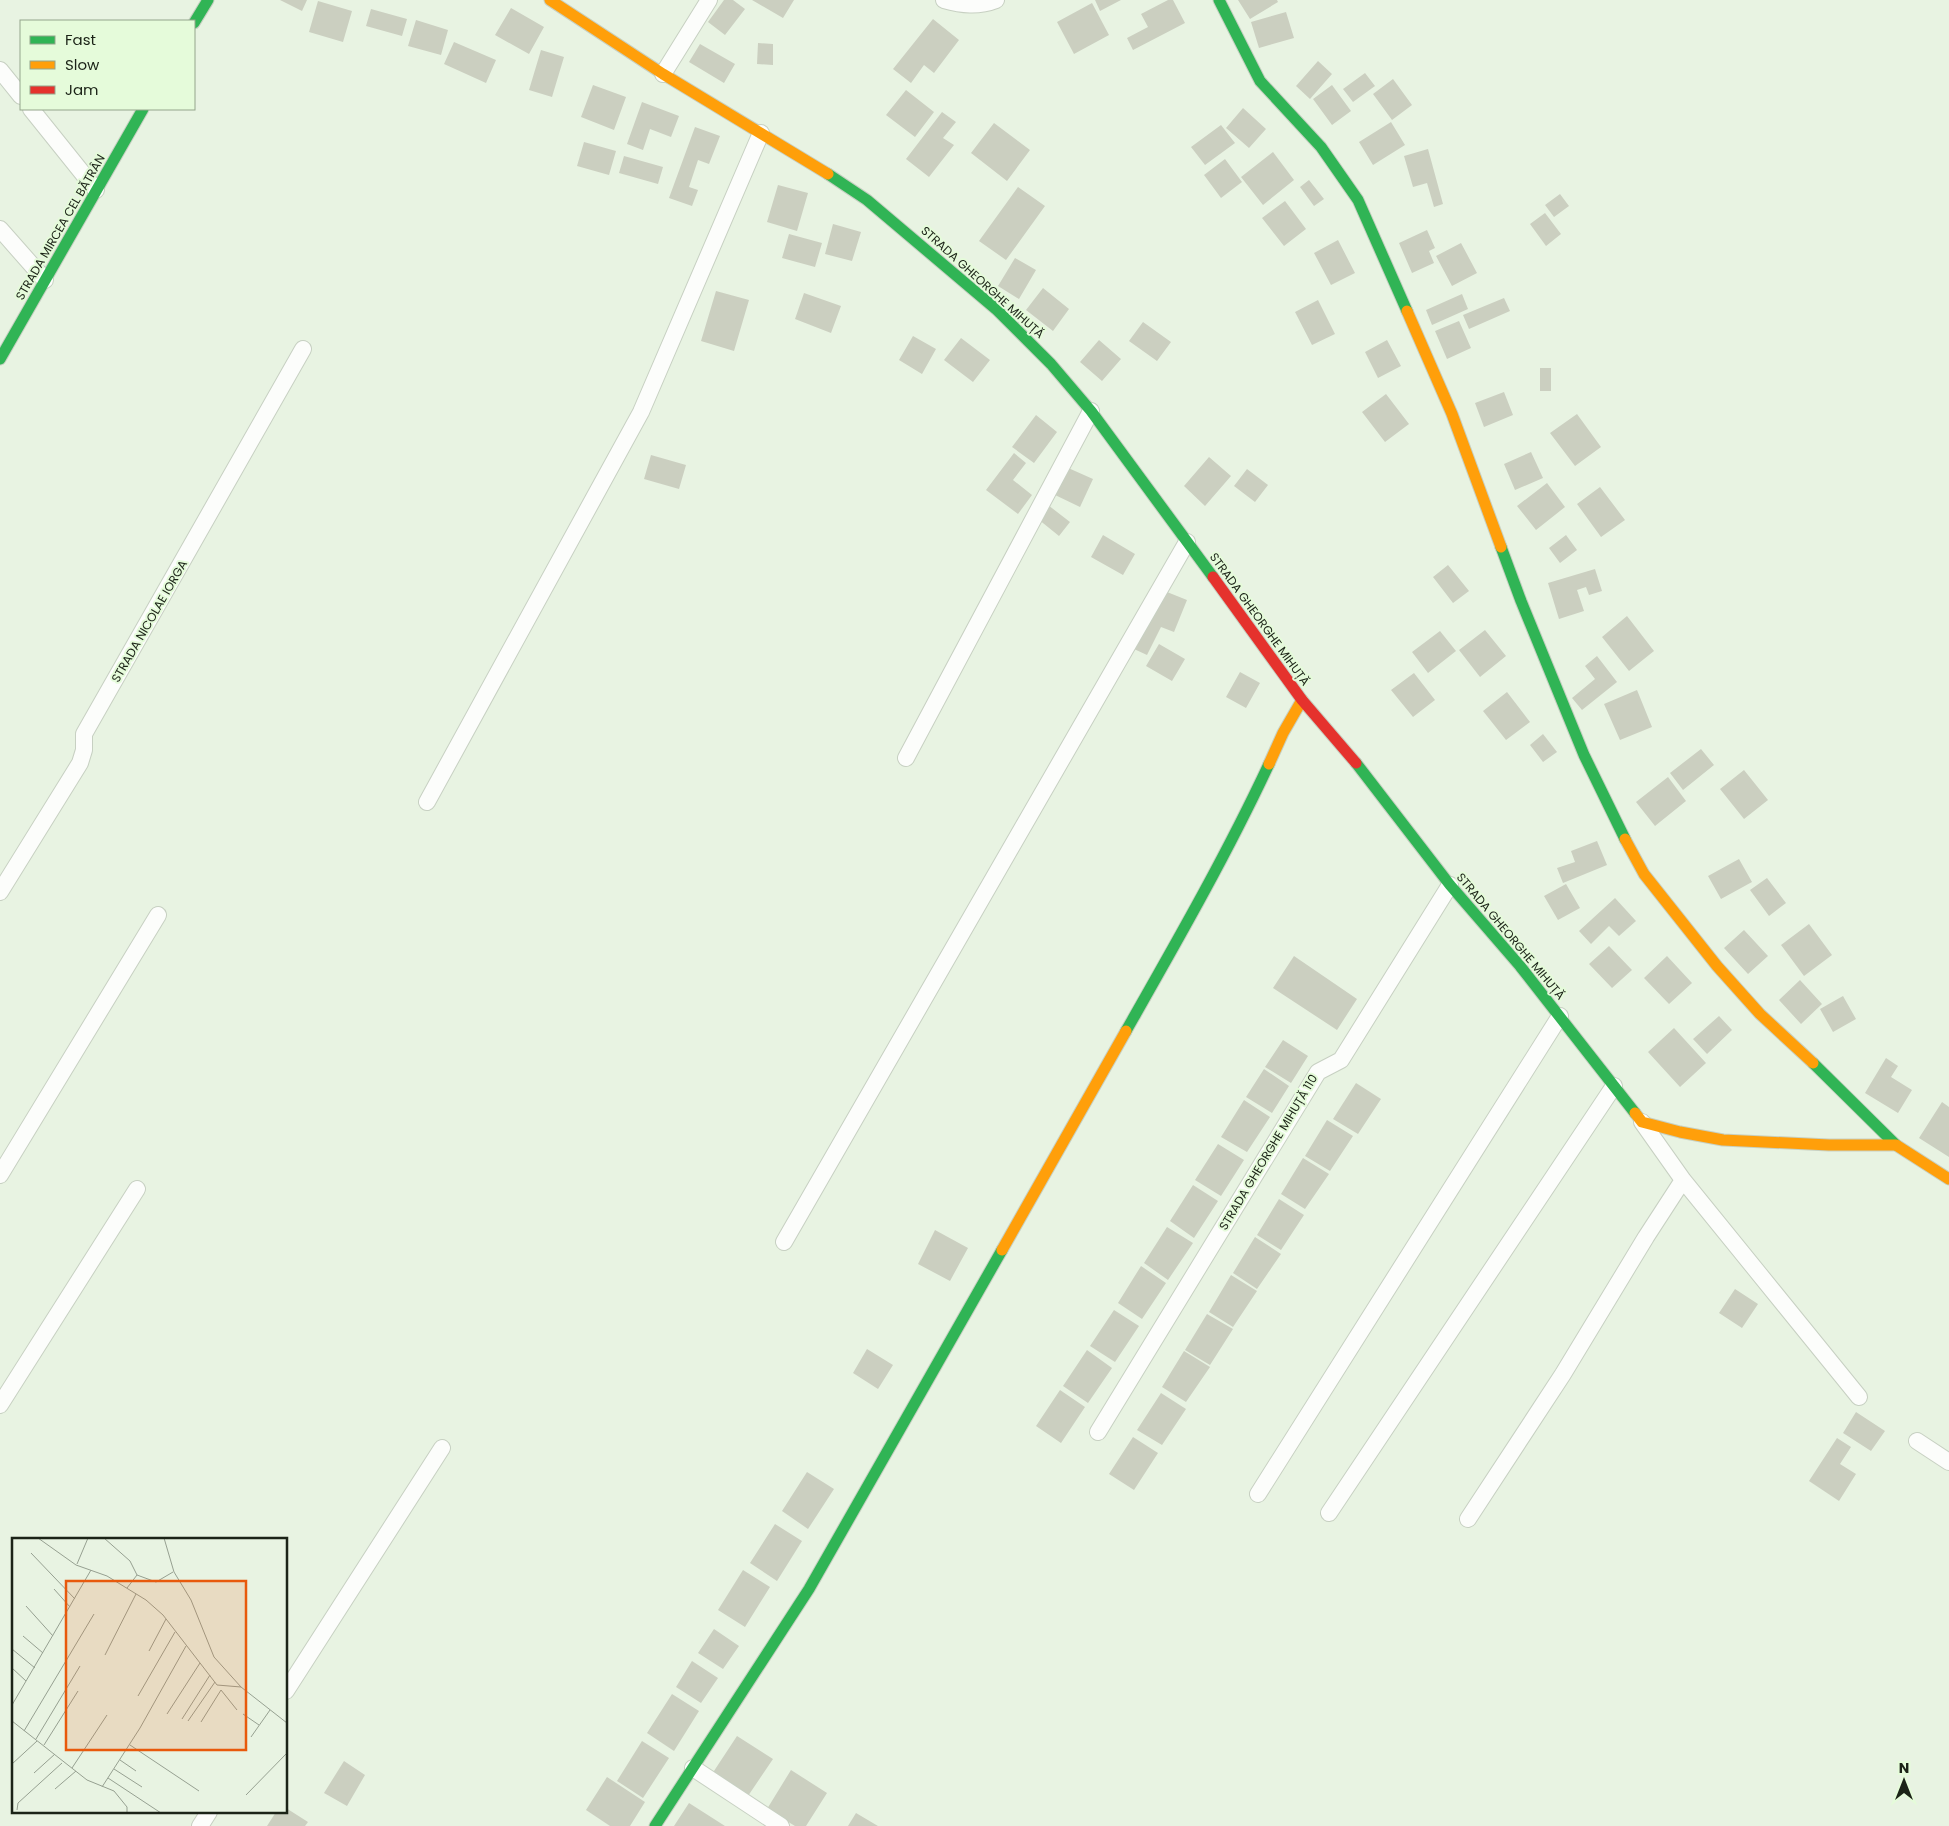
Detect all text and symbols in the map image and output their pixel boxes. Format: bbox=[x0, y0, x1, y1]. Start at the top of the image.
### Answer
legend bbox=[20, 20, 195, 110]
text: Fast bbox=[65, 29, 96, 50]
text: Slow bbox=[65, 54, 100, 75]
text: Jam bbox=[65, 79, 99, 100]
street label: STRADA MIRCEA CEL BĂTRÂN bbox=[11, 151, 109, 303]
street label: STRADA GHEORGHE MIHUȚĂ bbox=[918, 222, 1048, 342]
street label: STRADA GHEORGHE MIHUȚĂ bbox=[1206, 549, 1314, 689]
street label: STRADA NICOLAE IORGA bbox=[107, 557, 191, 685]
street label: STRADA GHEORGHE MIHUȚĂ bbox=[1453, 869, 1569, 1003]
street label: STRADA GHEORGHE MIHUȚĂ 110 bbox=[1215, 1071, 1321, 1233]
inset map bbox=[12, 1538, 288, 1814]
north arrow bbox=[1879, 1756, 1929, 1806]
text: N bbox=[1899, 1758, 1909, 1778]

